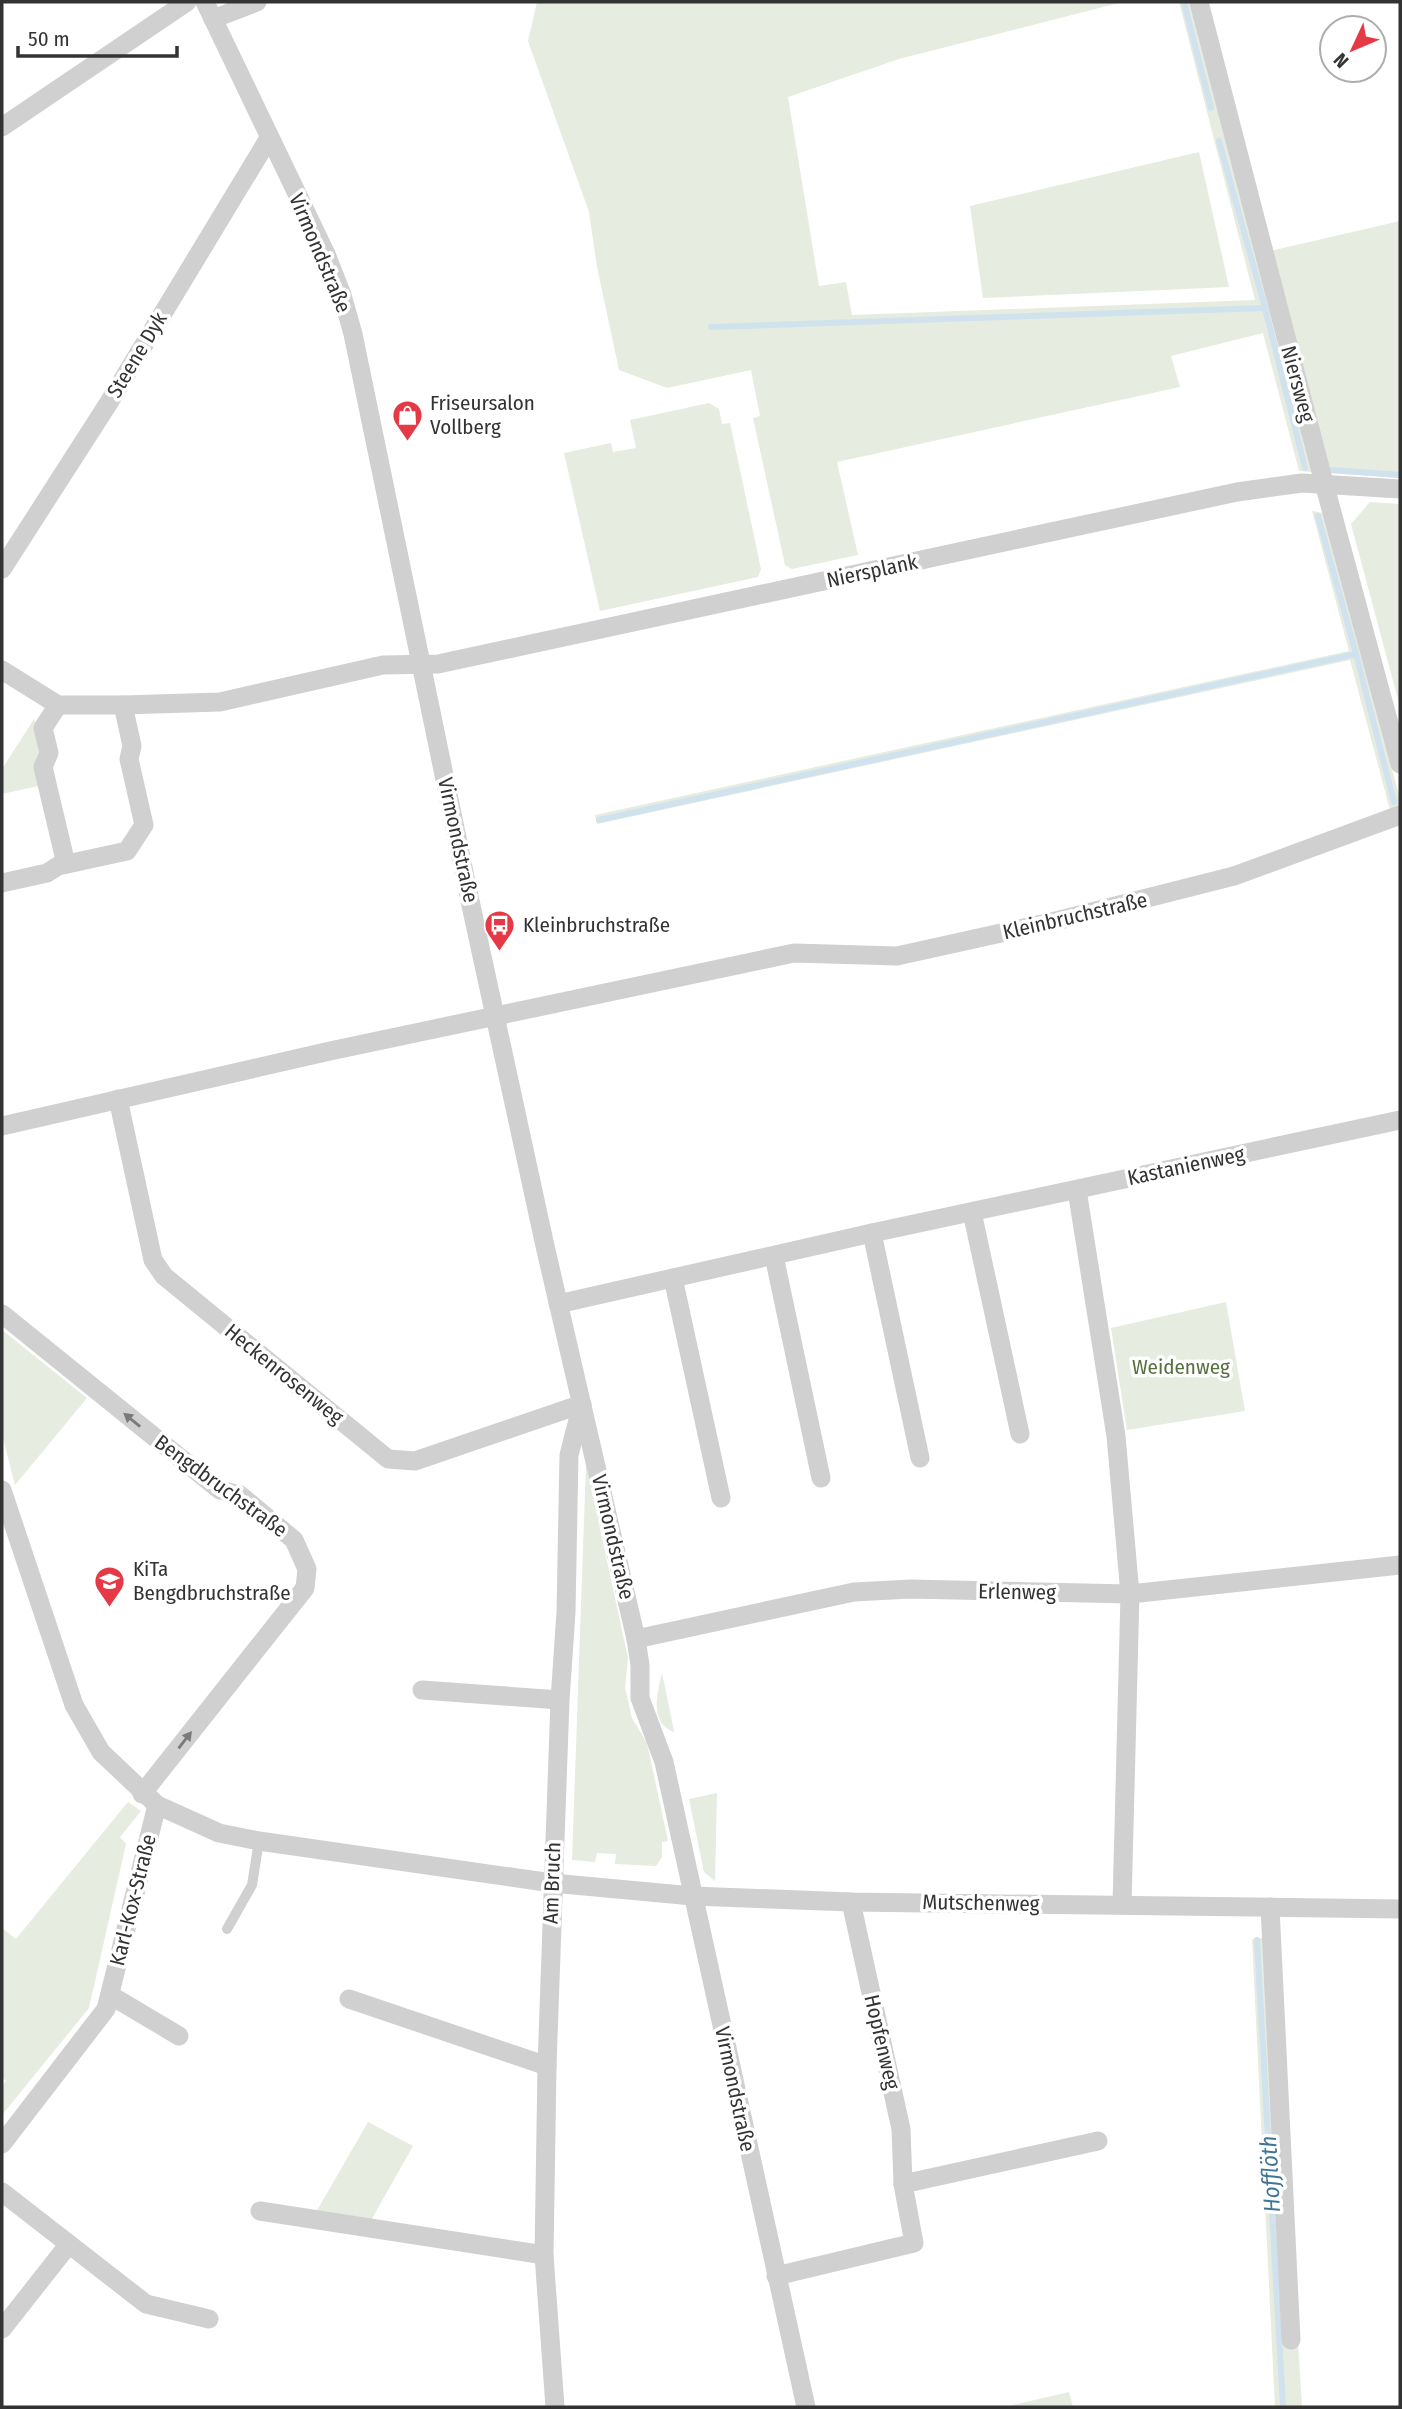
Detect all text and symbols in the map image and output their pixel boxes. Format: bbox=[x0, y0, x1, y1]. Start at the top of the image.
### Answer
scale bar bbox=[18, 14, 177, 58]
north arrow bbox=[1318, 14, 1388, 84]
text: 50 m bbox=[28, 26, 70, 52]
text: N bbox=[1329, 48, 1353, 73]
street label: Virmondstraße bbox=[283, 189, 357, 317]
street label: Steene Dyk bbox=[101, 307, 173, 403]
street label: Niersweg bbox=[1275, 343, 1321, 425]
place label: Friseursalon Vollberg bbox=[430, 390, 535, 440]
shop icon: Friseursalon Vollberg bbox=[390, 398, 424, 442]
street label: Niersplank bbox=[824, 549, 920, 593]
street label: Virmondstraße bbox=[432, 775, 484, 905]
street label: Kleinbruchstraße bbox=[1000, 887, 1150, 945]
bus stop icon: Kleinbruchstraße bbox=[483, 908, 517, 952]
place label: Kleinbruchstraße bbox=[523, 912, 670, 938]
street label: Kastanienweg bbox=[1125, 1141, 1247, 1191]
street label: Heckenrosenweg bbox=[219, 1318, 349, 1430]
park label: Weidenweg bbox=[1132, 1354, 1230, 1380]
one-way arrow bbox=[124, 1412, 142, 1427]
street label: Bengdbruchstraße bbox=[150, 1429, 292, 1543]
street label: Virmondstraße bbox=[586, 1472, 640, 1602]
place label: KiTa Bengdbruchstraße bbox=[133, 1556, 291, 1606]
school or university icon: KiTa Bengdbruchstraße bbox=[93, 1564, 127, 1608]
street label: Erlenweg bbox=[978, 1578, 1056, 1606]
one-way arrow bbox=[177, 1731, 191, 1749]
street label: Karl-Kox-Straße bbox=[104, 1832, 162, 1968]
street label: Am Bruch bbox=[538, 1842, 566, 1924]
street label: Mutschenweg bbox=[922, 1889, 1040, 1917]
street label: Hopfenweg bbox=[858, 1992, 906, 2092]
street label: Virmondstraße bbox=[709, 2024, 761, 2154]
water label: Hofflöth bbox=[1254, 2135, 1286, 2213]

